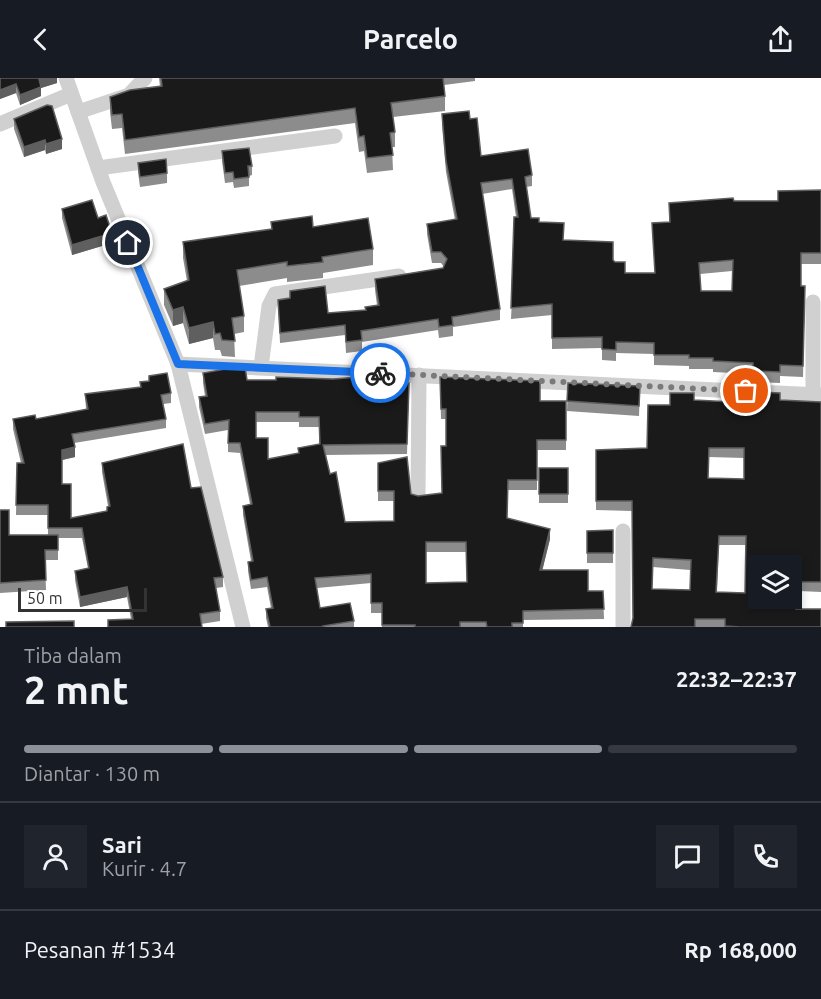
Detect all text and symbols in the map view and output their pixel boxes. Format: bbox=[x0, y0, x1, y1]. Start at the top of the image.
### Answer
icon: back bbox=[24, 23, 57, 56]
icon: share bbox=[764, 23, 797, 56]
text: Parcelo bbox=[363, 24, 458, 54]
pin bbox=[102, 217, 153, 268]
icon: home bbox=[111, 226, 144, 259]
courier bbox=[350, 343, 410, 403]
icon: bike bbox=[364, 357, 397, 390]
pin bbox=[720, 365, 771, 416]
icon: bag bbox=[729, 374, 762, 407]
map controls bbox=[748, 555, 802, 609]
button: layers bbox=[748, 555, 802, 609]
scale bar bbox=[18, 585, 147, 612]
text: 50 m bbox=[27, 589, 63, 607]
text: Tiba dalam bbox=[24, 644, 122, 667]
text: 22:32–22:37 bbox=[676, 666, 797, 691]
text: 2 mnt bbox=[24, 668, 128, 711]
text: Diantar · 130 m bbox=[24, 762, 160, 785]
button: person bbox=[24, 825, 87, 888]
button: chat bbox=[656, 825, 719, 888]
button: phone bbox=[734, 825, 797, 888]
text: Sari bbox=[102, 832, 142, 857]
text: Kurir · 4.7 bbox=[102, 857, 187, 880]
text: Pesanan #1534 bbox=[24, 937, 175, 962]
text: Rp 168,000 bbox=[684, 937, 797, 962]

